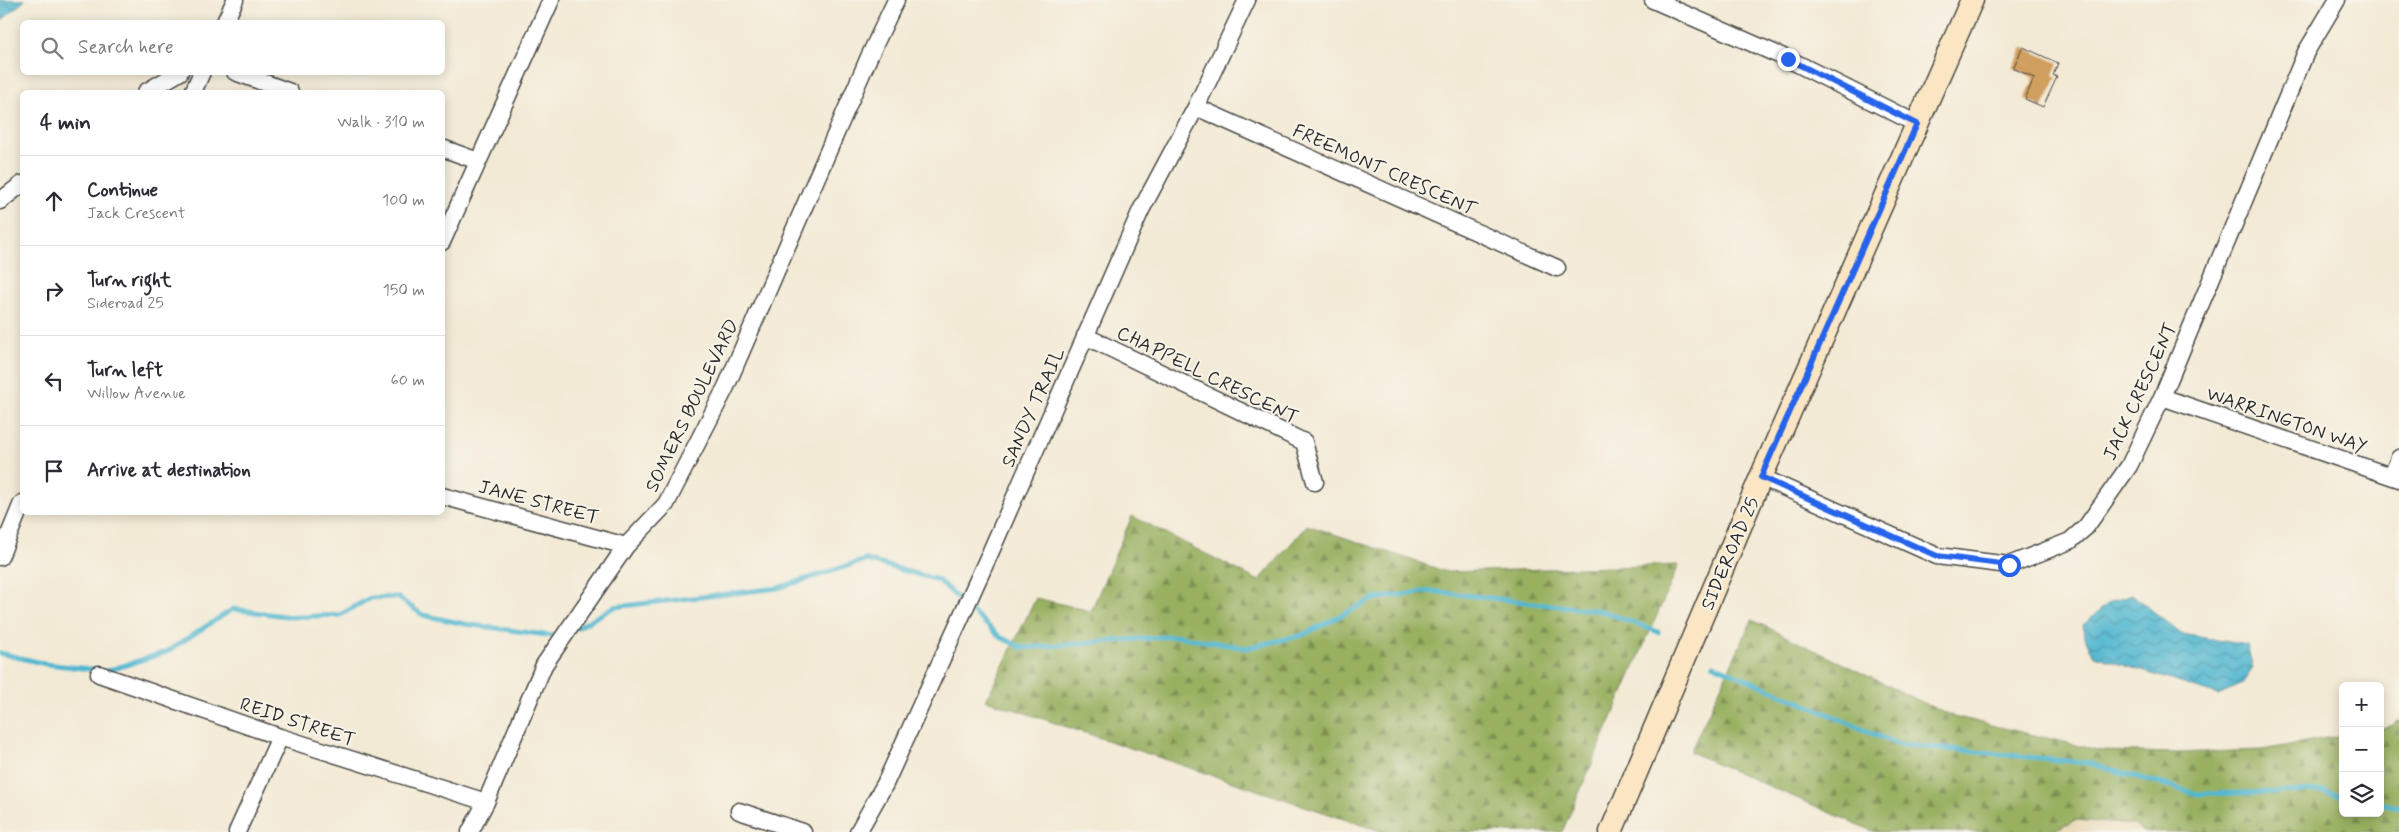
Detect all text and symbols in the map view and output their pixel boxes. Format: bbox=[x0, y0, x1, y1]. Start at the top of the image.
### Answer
search box bbox=[20, 20, 445, 75]
icon: search bbox=[38, 34, 66, 62]
text: Search here bbox=[78, 35, 174, 60]
route end bbox=[1777, 48, 1800, 71]
text: 4 min bbox=[40, 109, 91, 137]
text: Walk · 310 m bbox=[337, 112, 425, 133]
street label: FREEMONT CRESCENT bbox=[1289, 119, 1481, 223]
text: Continue bbox=[87, 178, 158, 203]
icon: ahead bbox=[40, 187, 68, 215]
text: 100 m bbox=[382, 190, 425, 211]
text: Jack Crescent bbox=[87, 203, 185, 224]
text: Turn right bbox=[87, 268, 171, 293]
icon: right bbox=[40, 277, 68, 305]
text: 150 m bbox=[383, 280, 425, 301]
text: Sideroad 25 bbox=[87, 293, 164, 314]
street label: SOMERS BOULEVARD bbox=[640, 315, 745, 496]
street label: JACK CRESCENT bbox=[2097, 319, 2183, 465]
street label: CHAPPELL CRESCENT bbox=[1112, 320, 1302, 430]
street label: SANDY TRAIL bbox=[996, 344, 1071, 471]
text: Turn left bbox=[87, 358, 163, 383]
icon: left bbox=[40, 367, 68, 395]
text: 60 m bbox=[391, 370, 425, 391]
street label: WARRINGTON WAY bbox=[2203, 381, 2370, 460]
text: Willow Avenue bbox=[87, 383, 186, 404]
icon: arrive bbox=[40, 457, 68, 485]
text: Arrive at destination bbox=[87, 458, 251, 483]
street label: JANE STREET bbox=[476, 474, 602, 531]
street label: SIDEROAD 25 bbox=[1695, 493, 1765, 614]
route start bbox=[1998, 554, 2021, 577]
map controls bbox=[2339, 682, 2384, 817]
button: + bbox=[2339, 682, 2384, 727]
street label: REID STREET bbox=[237, 692, 359, 753]
button: − bbox=[2339, 727, 2384, 772]
button: layers bbox=[2339, 772, 2384, 817]

